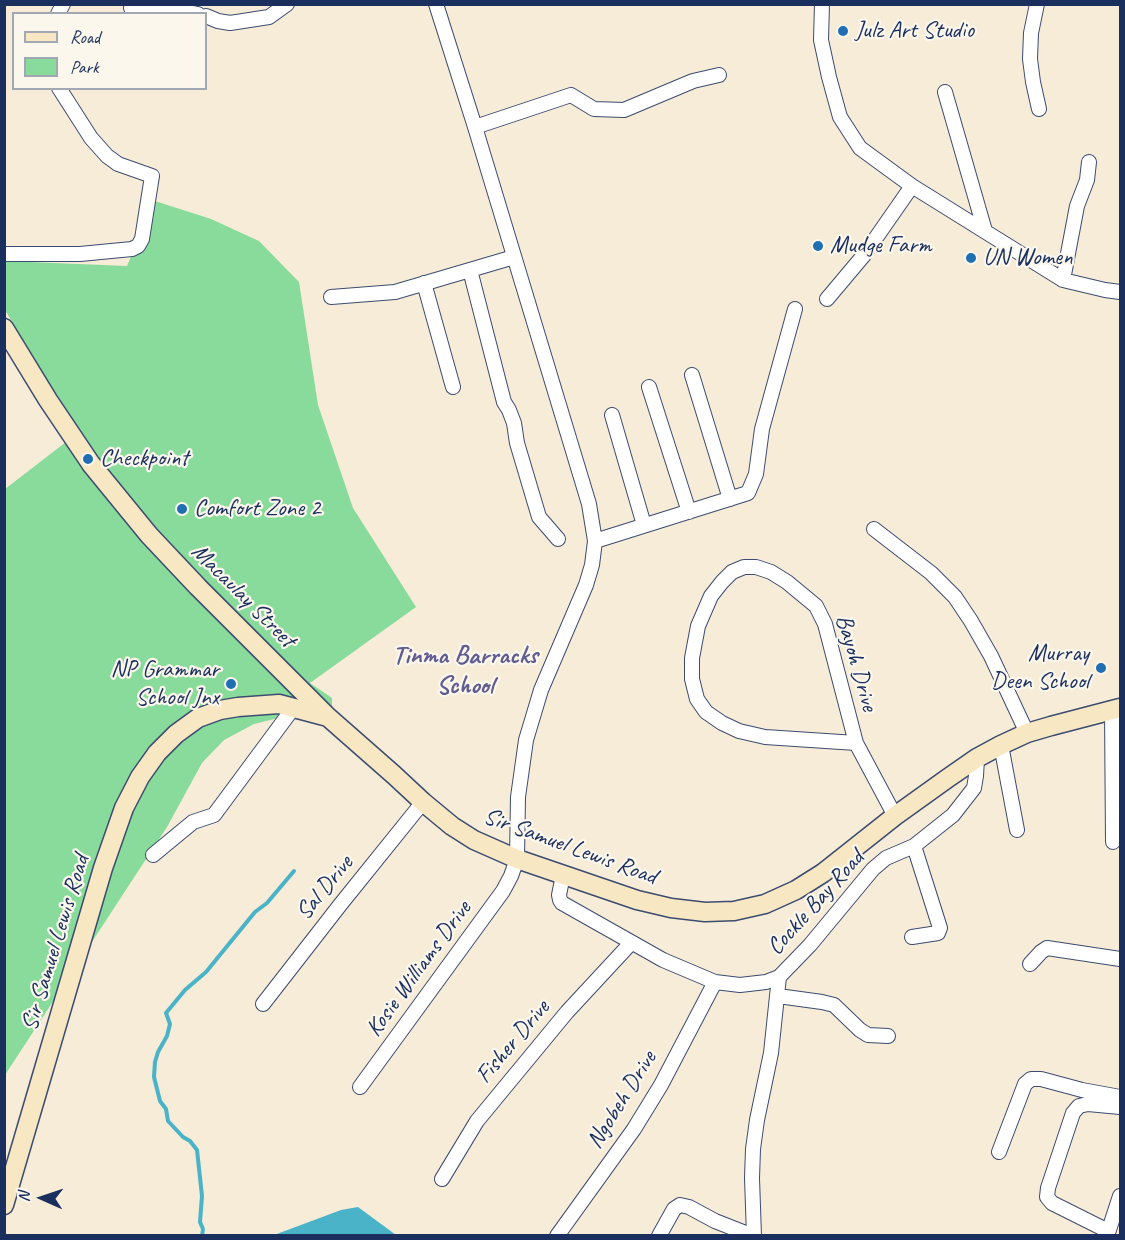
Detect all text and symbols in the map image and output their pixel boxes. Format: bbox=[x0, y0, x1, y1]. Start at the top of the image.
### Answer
legend bbox=[12, 12, 207, 90]
place label: Julz Art Studio bbox=[855, 17, 974, 45]
marker: Julz Art Studio bbox=[836, 24, 850, 38]
text: Road bbox=[70, 26, 100, 48]
text: Park bbox=[70, 56, 99, 78]
place label: Mudge Farm bbox=[830, 232, 931, 260]
marker: Mudge Farm bbox=[811, 239, 825, 253]
place label: UN Women bbox=[983, 244, 1073, 272]
marker: UN Women bbox=[964, 251, 978, 265]
place label: Checkpoint bbox=[100, 445, 188, 473]
marker: Checkpoint bbox=[81, 452, 95, 466]
place label: Comfort Zone 2 bbox=[194, 495, 321, 523]
marker: Comfort Zone 2 bbox=[175, 502, 189, 516]
street label: Macaulay Street bbox=[185, 538, 301, 654]
street label: Bayoh Drive bbox=[829, 611, 883, 715]
district label: Tinma Barracks School bbox=[392, 640, 538, 702]
place label: Murray Deen School bbox=[991, 640, 1089, 696]
place label: NP Grammar School Jnx bbox=[110, 656, 219, 712]
marker: Murray Deen School bbox=[1094, 661, 1108, 675]
marker: NP Grammar School Jnx bbox=[224, 677, 238, 691]
street label: Sir Samuel Lewis Road bbox=[480, 802, 660, 892]
street label: Cockle Bay Road bbox=[761, 845, 871, 961]
street label: Sal Drive bbox=[290, 850, 360, 926]
street label: Sir Samuel Lewis Road bbox=[16, 852, 96, 1034]
street label: Kosie Williams Drive bbox=[360, 895, 478, 1043]
street label: Fisher Drive bbox=[470, 994, 556, 1090]
street label: Ngobeh Drive bbox=[581, 1046, 663, 1154]
north arrow bbox=[12, 1168, 72, 1228]
text: N bbox=[14, 1192, 34, 1203]

